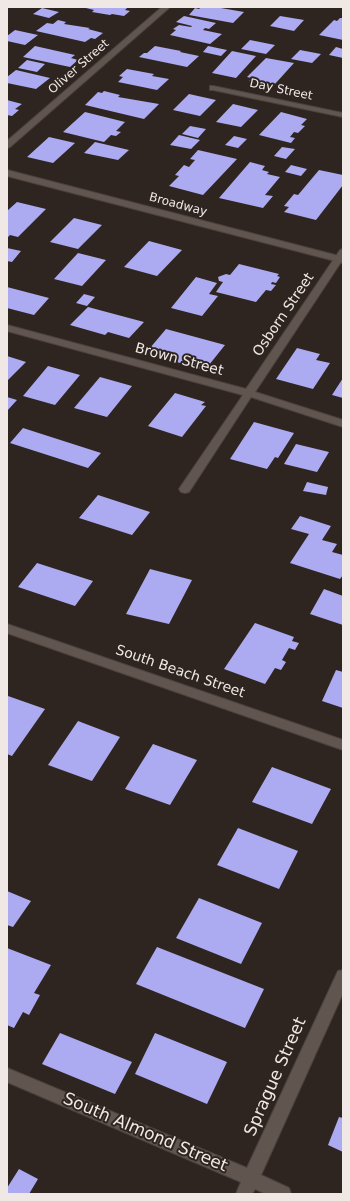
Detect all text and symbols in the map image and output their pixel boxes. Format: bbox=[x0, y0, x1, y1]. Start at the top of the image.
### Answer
street label: Oliver Street bbox=[46, 37, 112, 97]
street label: Day Street bbox=[248, 76, 314, 104]
street label: Broadway bbox=[147, 190, 209, 220]
street label: Osborn Street bbox=[250, 270, 318, 360]
street label: Brown Street bbox=[133, 340, 225, 380]
street label: South Beach Street bbox=[113, 642, 247, 702]
street label: Sprague Street bbox=[241, 1014, 311, 1140]
street label: South Almond Street bbox=[60, 1089, 230, 1177]

